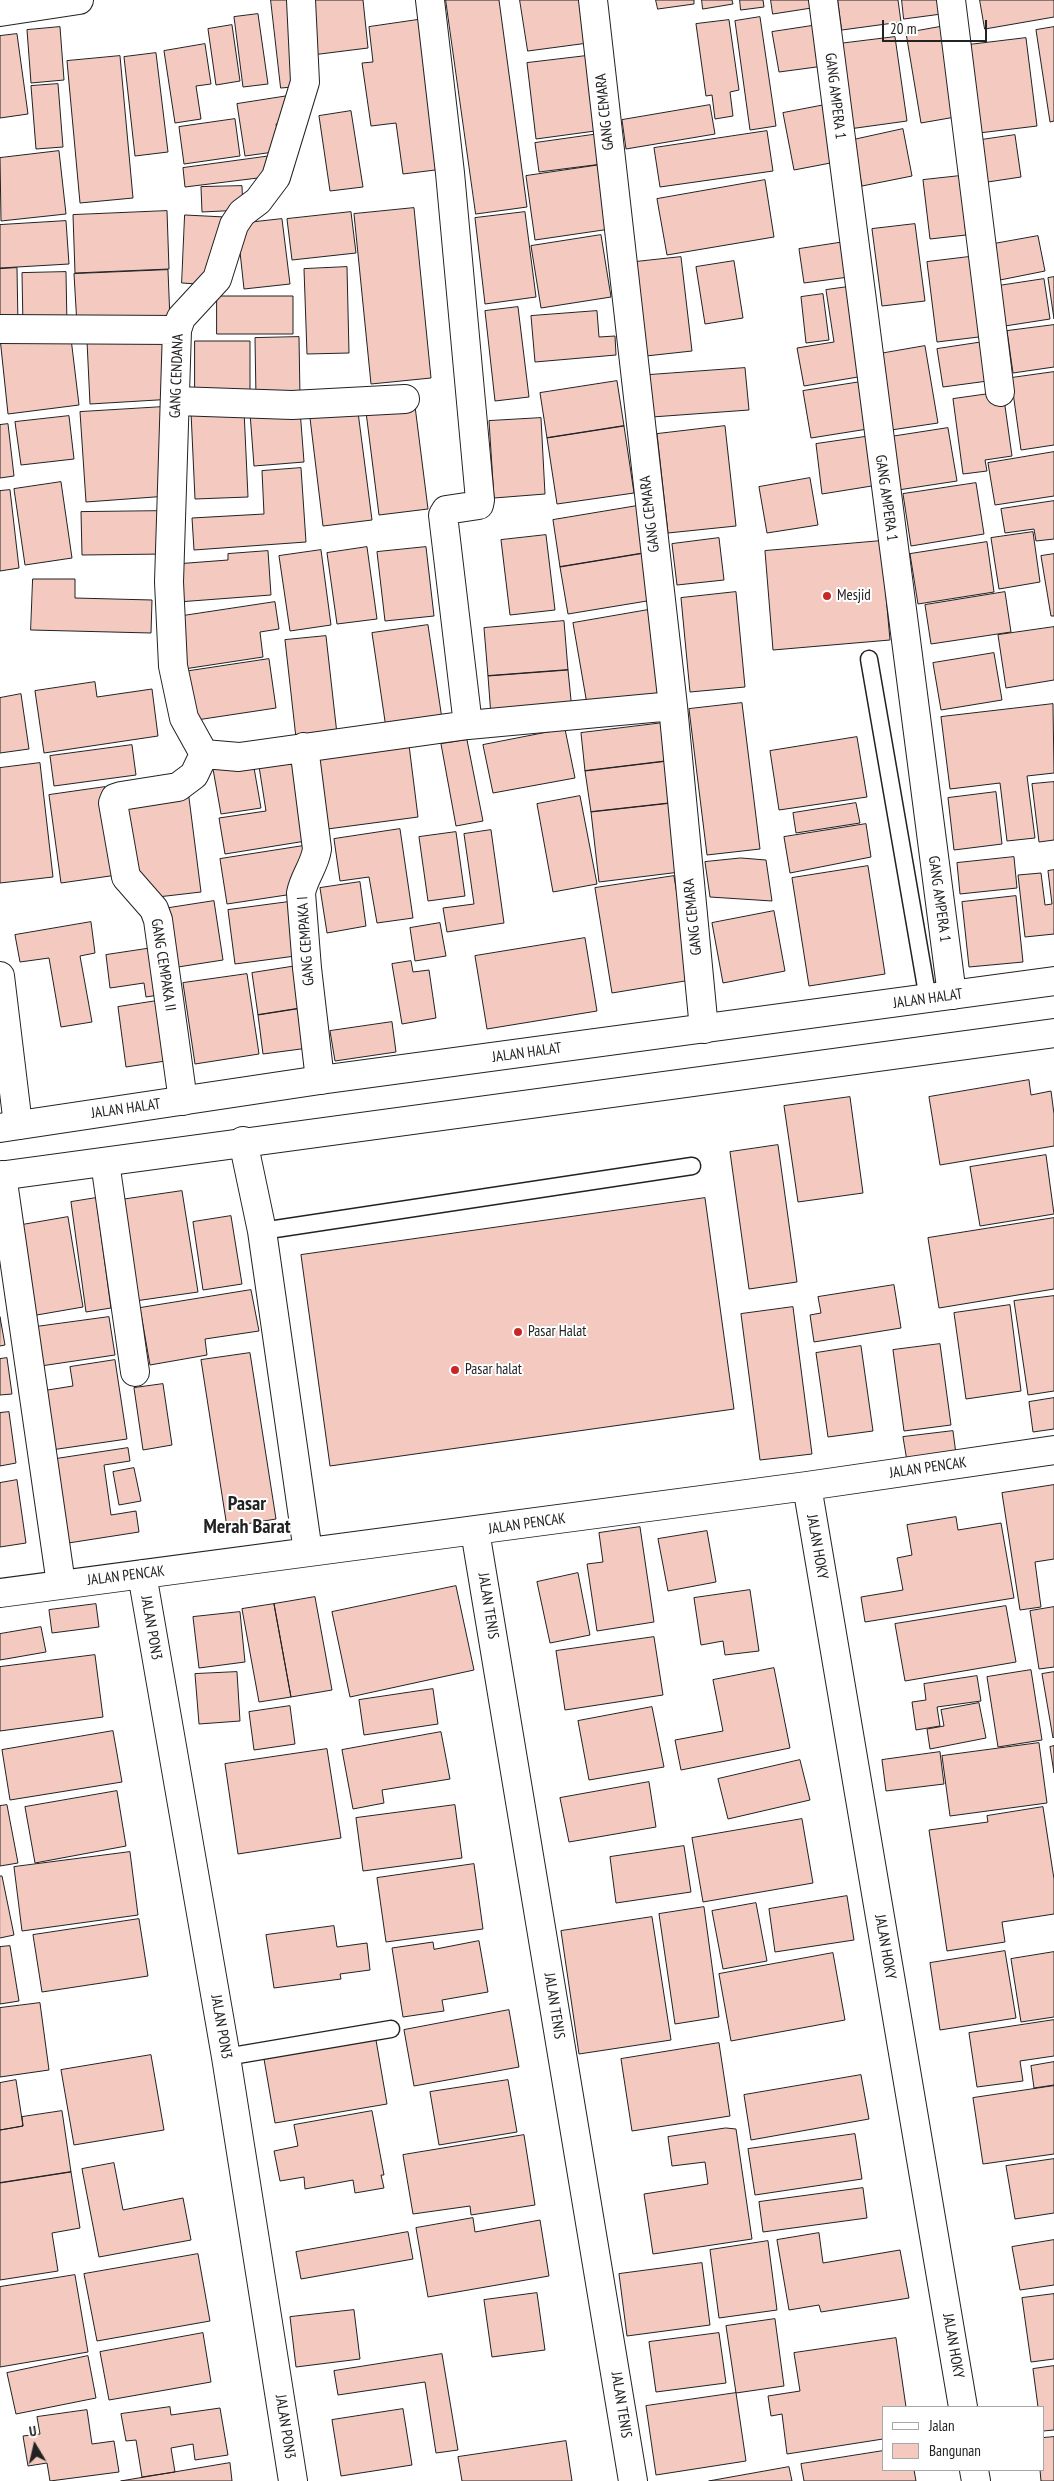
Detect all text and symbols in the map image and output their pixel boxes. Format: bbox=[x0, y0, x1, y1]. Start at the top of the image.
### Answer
scale bar bbox=[884, 10, 989, 42]
text: 20 m bbox=[890, 19, 916, 38]
street label: GANG AMPERA 1 bbox=[821, 52, 849, 140]
street label: GANG CEMARA bbox=[592, 73, 618, 151]
street label: GANG CENDANA bbox=[167, 334, 187, 418]
street label: GANG AMPERA 1 bbox=[871, 454, 901, 542]
street label: GANG CEMARA bbox=[636, 475, 664, 553]
place label: Mesjid bbox=[837, 587, 871, 605]
marker: Mesjid bbox=[821, 590, 833, 602]
street label: GANG AMPERA 1 bbox=[924, 855, 954, 943]
street label: GANG CEMARA bbox=[680, 878, 706, 956]
street label: GANG CEMPAKA I bbox=[294, 896, 318, 986]
street label: GANG CEMPAKA II bbox=[147, 918, 179, 1012]
street label: JALAN HALAT bbox=[892, 985, 964, 1013]
street label: JALAN HALAT bbox=[491, 1039, 563, 1067]
street label: JALAN HALAT bbox=[90, 1095, 162, 1123]
place label: Pasar Halat bbox=[528, 1323, 586, 1341]
marker: Pasar Halat bbox=[512, 1326, 524, 1338]
place label: Pasar halat bbox=[465, 1361, 522, 1379]
marker: Pasar halat bbox=[449, 1364, 461, 1376]
street label: JALAN PENCAK bbox=[888, 1454, 968, 1482]
district label: Pasar Merah Barat bbox=[203, 1492, 291, 1539]
street label: JALAN PENCAK bbox=[487, 1510, 567, 1538]
street label: JALAN HOKY bbox=[802, 1513, 832, 1581]
street label: JALAN PENCAK bbox=[86, 1562, 166, 1590]
street label: JALAN TENIS bbox=[474, 1572, 502, 1640]
street label: JALAN PON3 bbox=[136, 1594, 166, 1662]
street label: JALAN HOKY bbox=[870, 1913, 900, 1981]
street label: JALAN TENIS bbox=[540, 1972, 568, 2040]
street label: JALAN PON3 bbox=[206, 1993, 236, 2061]
street label: JALAN HOKY bbox=[938, 2312, 968, 2380]
street label: JALAN TENIS bbox=[607, 2371, 635, 2439]
street label: JALAN PON3 bbox=[271, 2393, 299, 2461]
legend bbox=[882, 2406, 1044, 2471]
text: Jalan bbox=[929, 2416, 955, 2435]
north arrow bbox=[10, 2421, 60, 2471]
text: U bbox=[28, 2422, 38, 2441]
text: Bangunan bbox=[929, 2441, 981, 2460]

